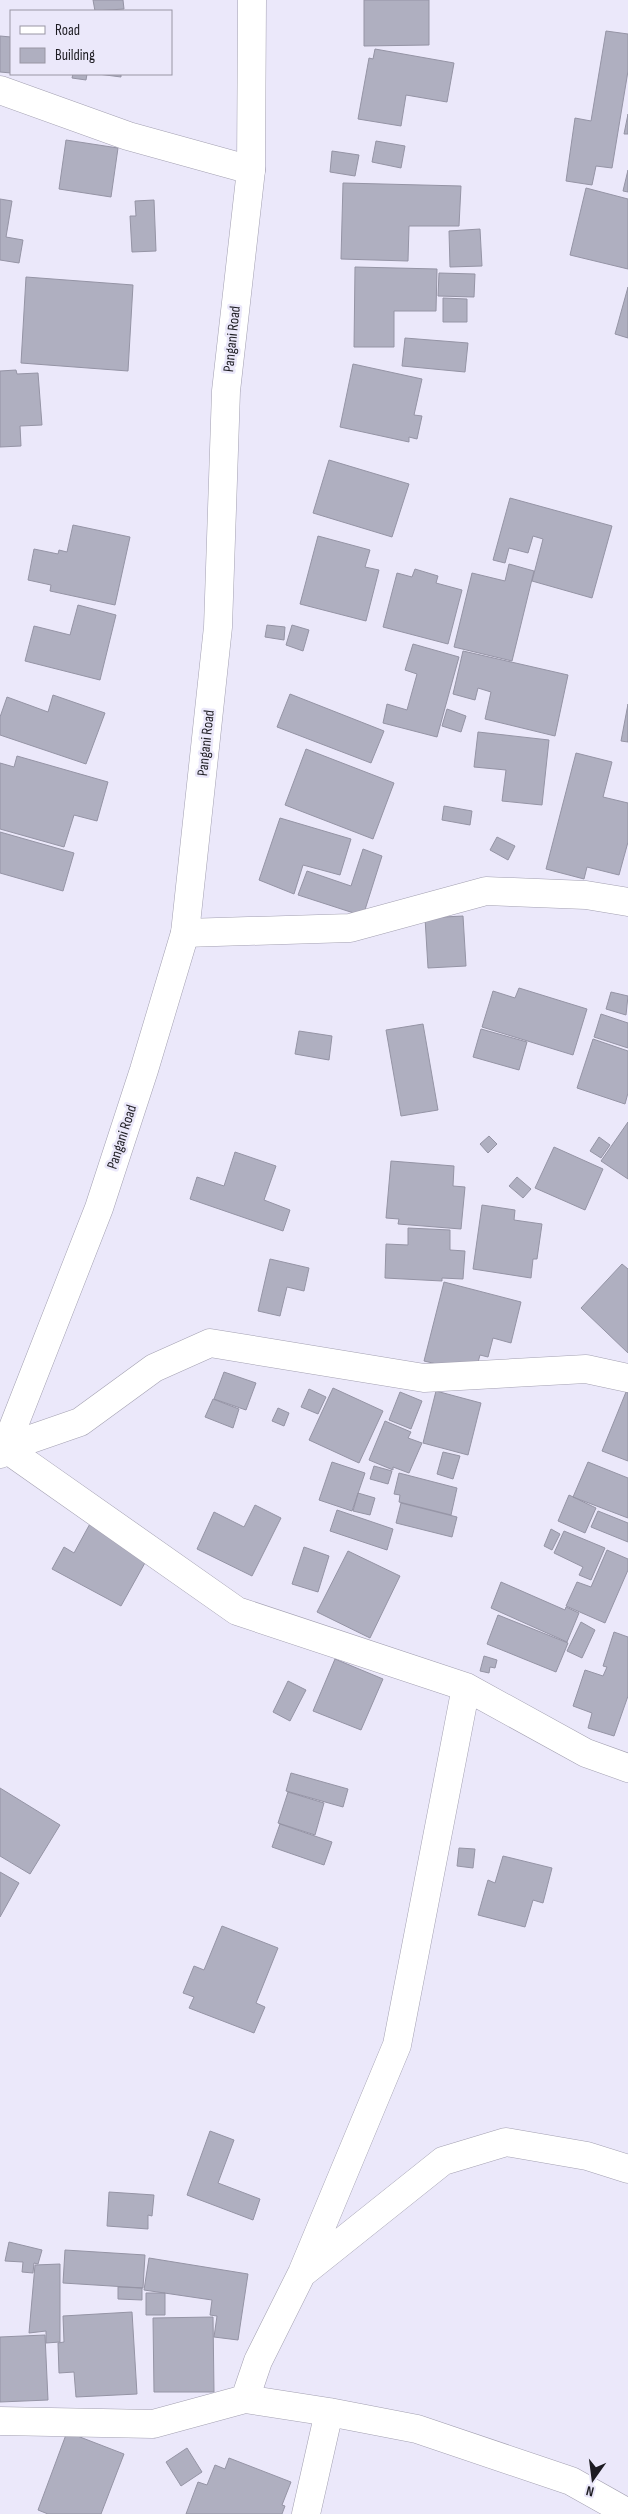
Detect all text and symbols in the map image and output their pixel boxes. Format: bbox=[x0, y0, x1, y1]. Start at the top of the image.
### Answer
legend bbox=[10, 10, 172, 75]
text: Road bbox=[55, 21, 80, 40]
text: Building bbox=[55, 46, 95, 65]
street label: Pangani Road bbox=[219, 305, 245, 373]
street label: Pangani Road bbox=[193, 709, 219, 777]
street label: Pangani Road bbox=[103, 1102, 141, 1172]
north arrow bbox=[568, 2454, 618, 2504]
text: N bbox=[584, 2482, 596, 2500]

